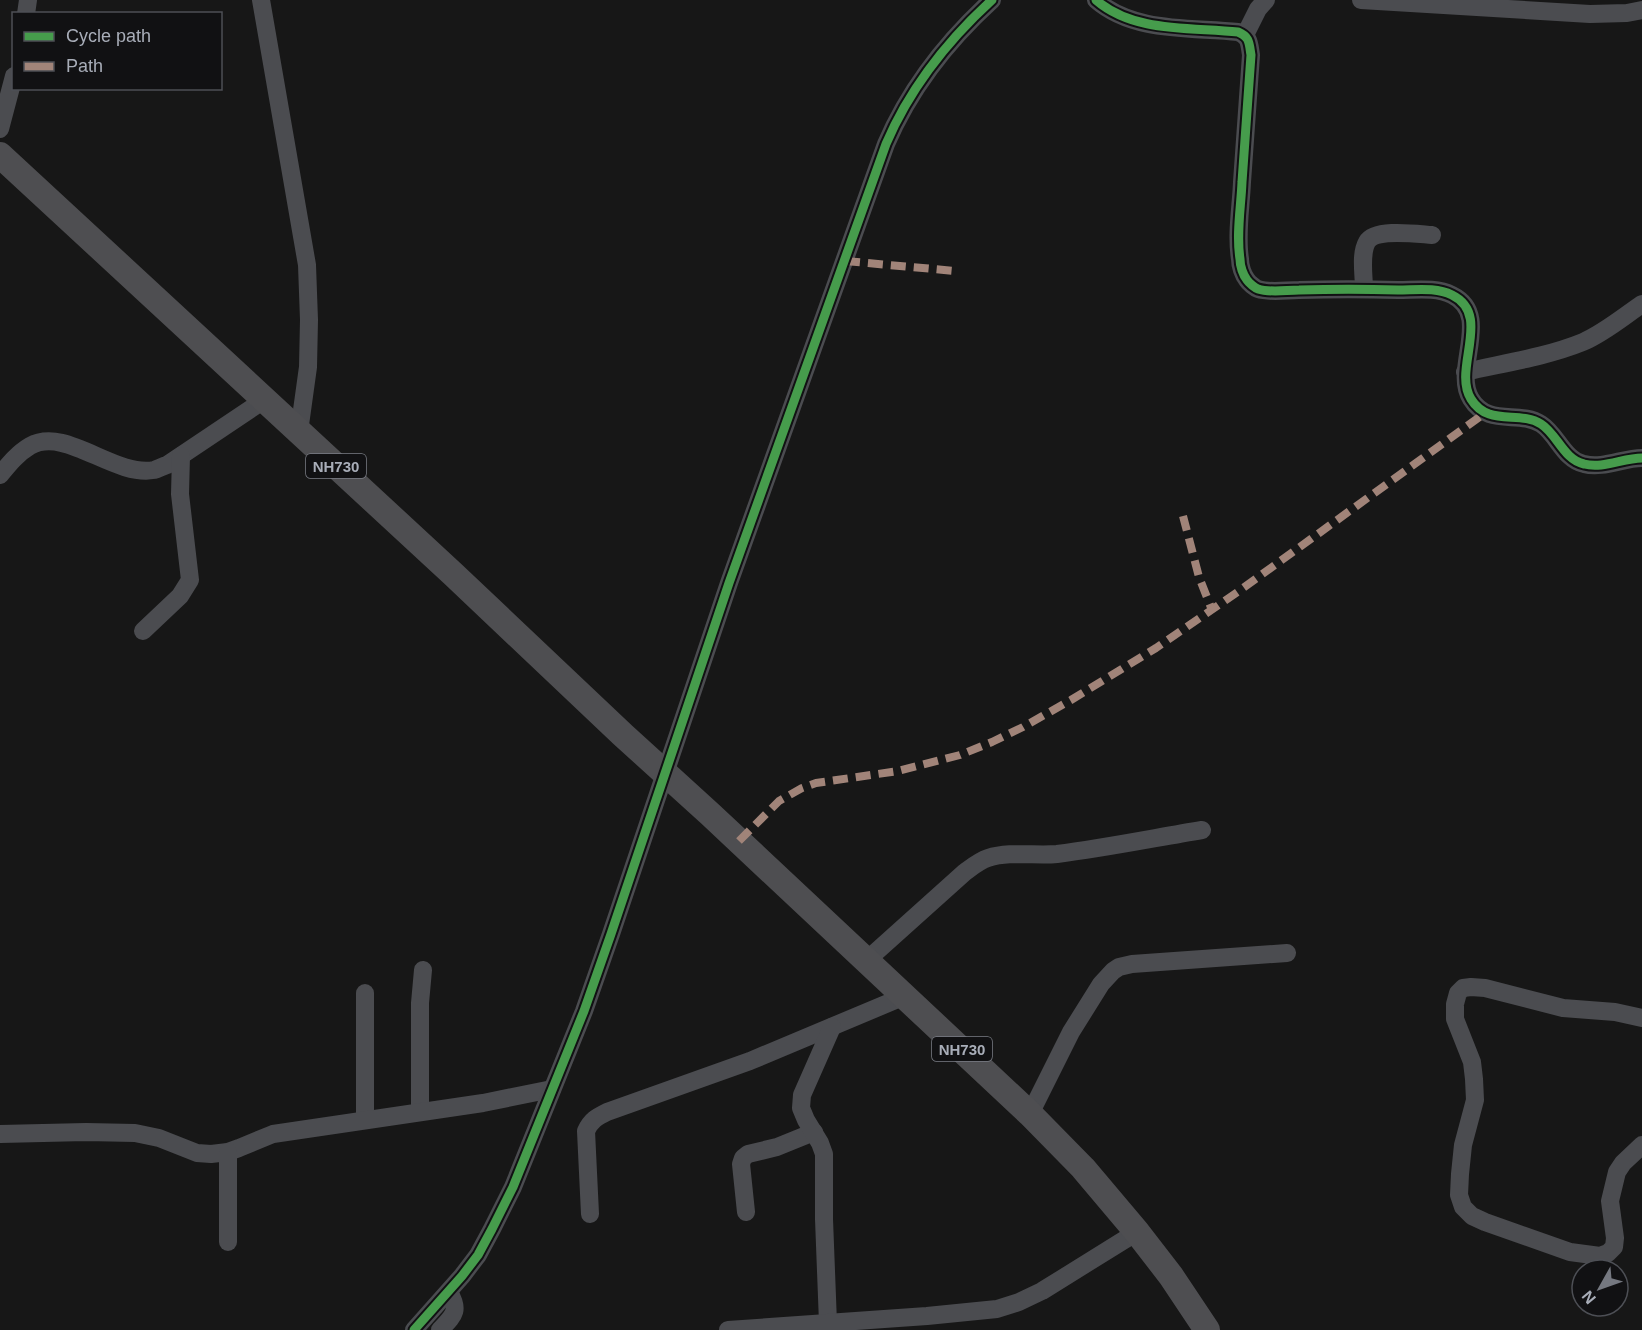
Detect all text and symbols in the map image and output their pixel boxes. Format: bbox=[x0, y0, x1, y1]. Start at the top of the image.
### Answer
legend bbox=[12, 12, 222, 90]
text: Cycle path bbox=[66, 26, 151, 46]
text: Path bbox=[66, 56, 103, 76]
road number: NH730 bbox=[306, 454, 366, 478]
road number: NH730 bbox=[932, 1037, 992, 1061]
north arrow bbox=[1570, 1258, 1630, 1318]
text: N bbox=[1579, 1287, 1599, 1307]

